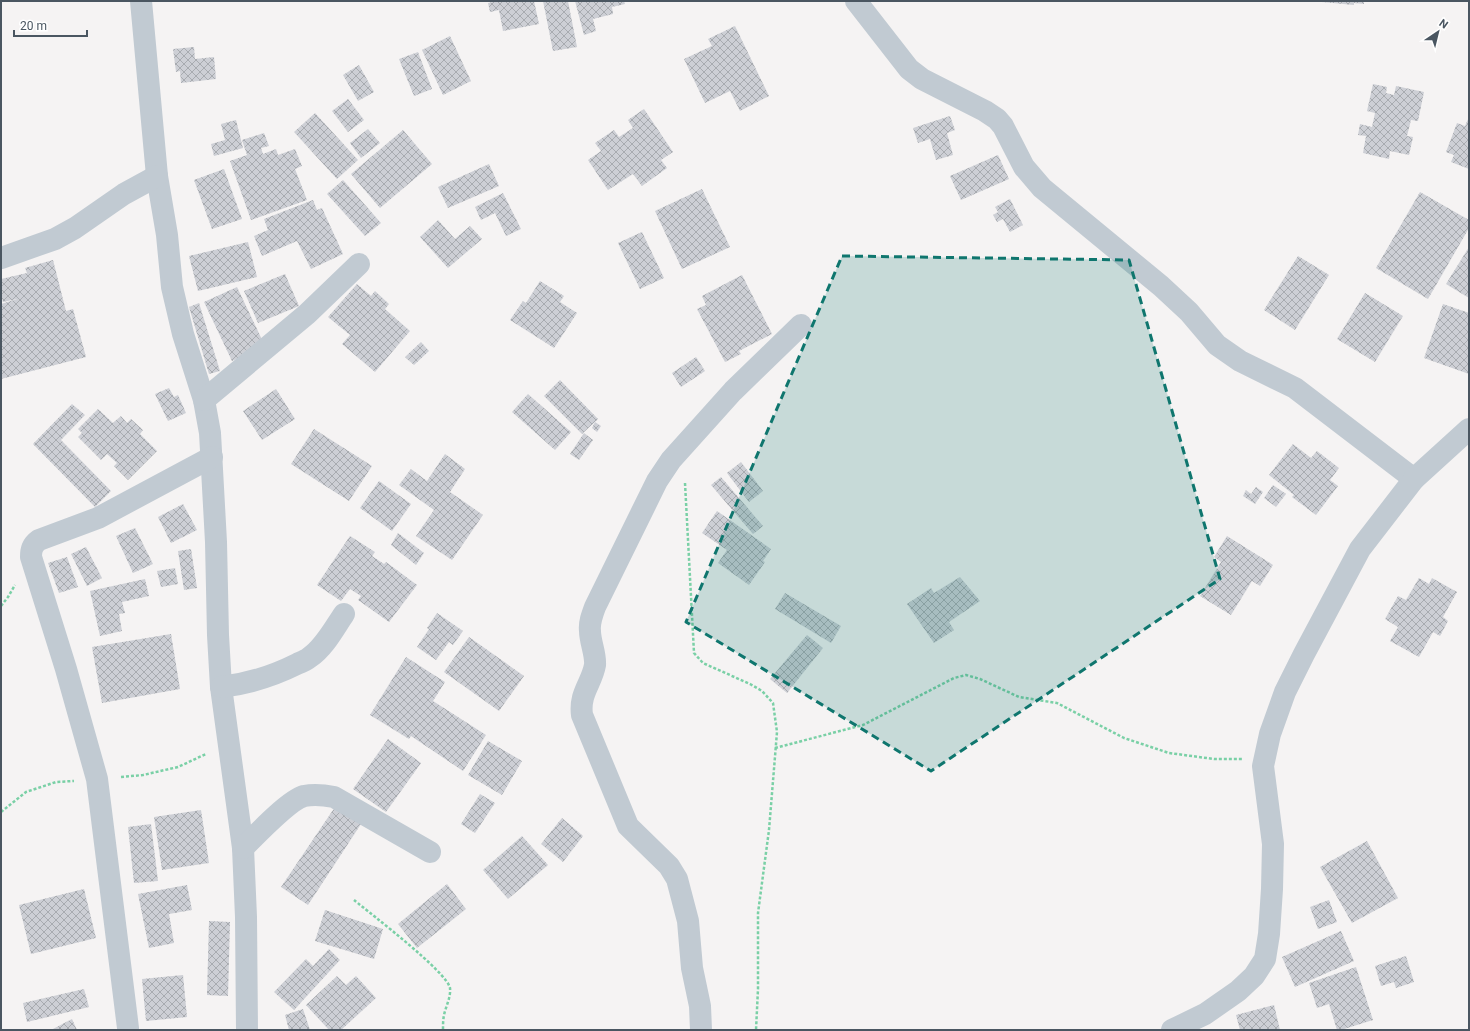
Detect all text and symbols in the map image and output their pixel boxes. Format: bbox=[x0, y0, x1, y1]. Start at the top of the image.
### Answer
scale bar bbox=[14, 12, 87, 38]
north arrow bbox=[1418, 12, 1458, 52]
text: N bbox=[1437, 17, 1451, 32]
text: 20 m bbox=[20, 19, 47, 33]

